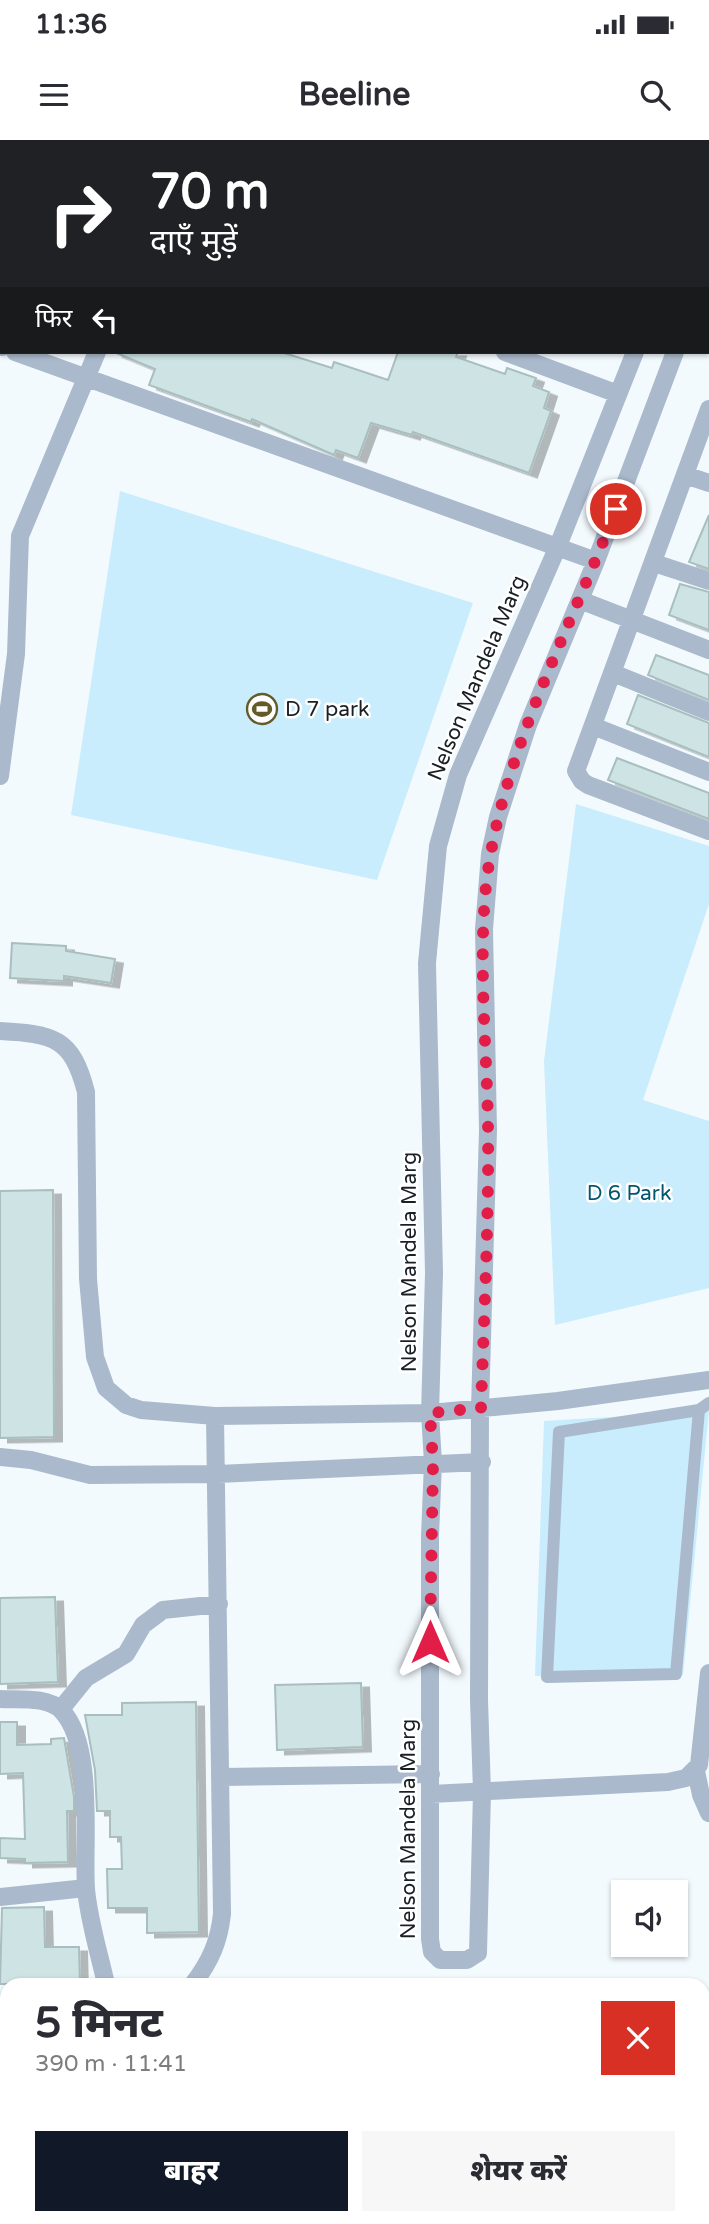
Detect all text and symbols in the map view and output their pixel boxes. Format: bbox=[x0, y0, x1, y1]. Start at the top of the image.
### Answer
text: 11:36 bbox=[35, 9, 107, 40]
icon: menu bbox=[35, 76, 73, 114]
text: Beeline bbox=[299, 76, 410, 114]
icon: search bbox=[636, 76, 674, 114]
text: 70 m bbox=[150, 163, 269, 222]
icon: right bbox=[35, 168, 126, 259]
text: दाएँ मुड़ें bbox=[150, 223, 238, 261]
icon: left bbox=[86, 301, 124, 339]
text: फिर bbox=[35, 303, 72, 334]
pin bbox=[586, 479, 646, 539]
icon: arrive bbox=[597, 490, 635, 528]
street label: Nelson Mandela Marg bbox=[422, 572, 532, 784]
sports icon: D 7 park bbox=[245, 692, 279, 726]
place label: D 7 park bbox=[285, 697, 369, 722]
street label: Nelson Mandela Marg bbox=[397, 1152, 422, 1372]
park label: D 6 Park bbox=[587, 1181, 671, 1206]
position arrow bbox=[393, 1605, 467, 1679]
street label: Nelson Mandela Marg bbox=[396, 1719, 421, 1939]
map controls bbox=[611, 1880, 688, 1957]
button: sound bbox=[611, 1880, 688, 1957]
text: 5 मिनट bbox=[35, 1998, 163, 2049]
button: close bbox=[601, 2001, 675, 2075]
text: 390 m · 11:41 bbox=[35, 2050, 187, 2078]
button: बाहर bbox=[35, 2131, 348, 2211]
button: शेयर करें bbox=[362, 2131, 675, 2211]

